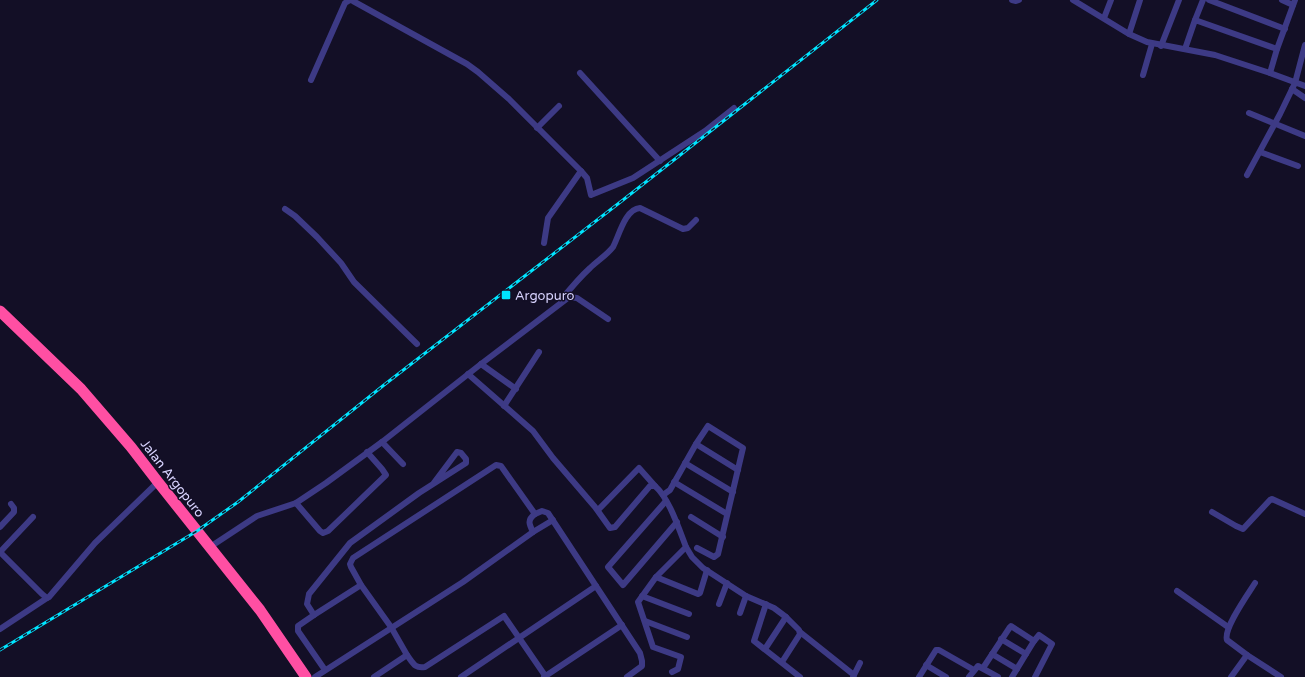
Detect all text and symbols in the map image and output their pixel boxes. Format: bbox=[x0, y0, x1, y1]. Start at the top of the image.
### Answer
place label: Argopuro bbox=[515, 288, 574, 304]
marker: Argopuro bbox=[500, 289, 512, 301]
street label: Jalan Argopuro bbox=[137, 436, 208, 521]

